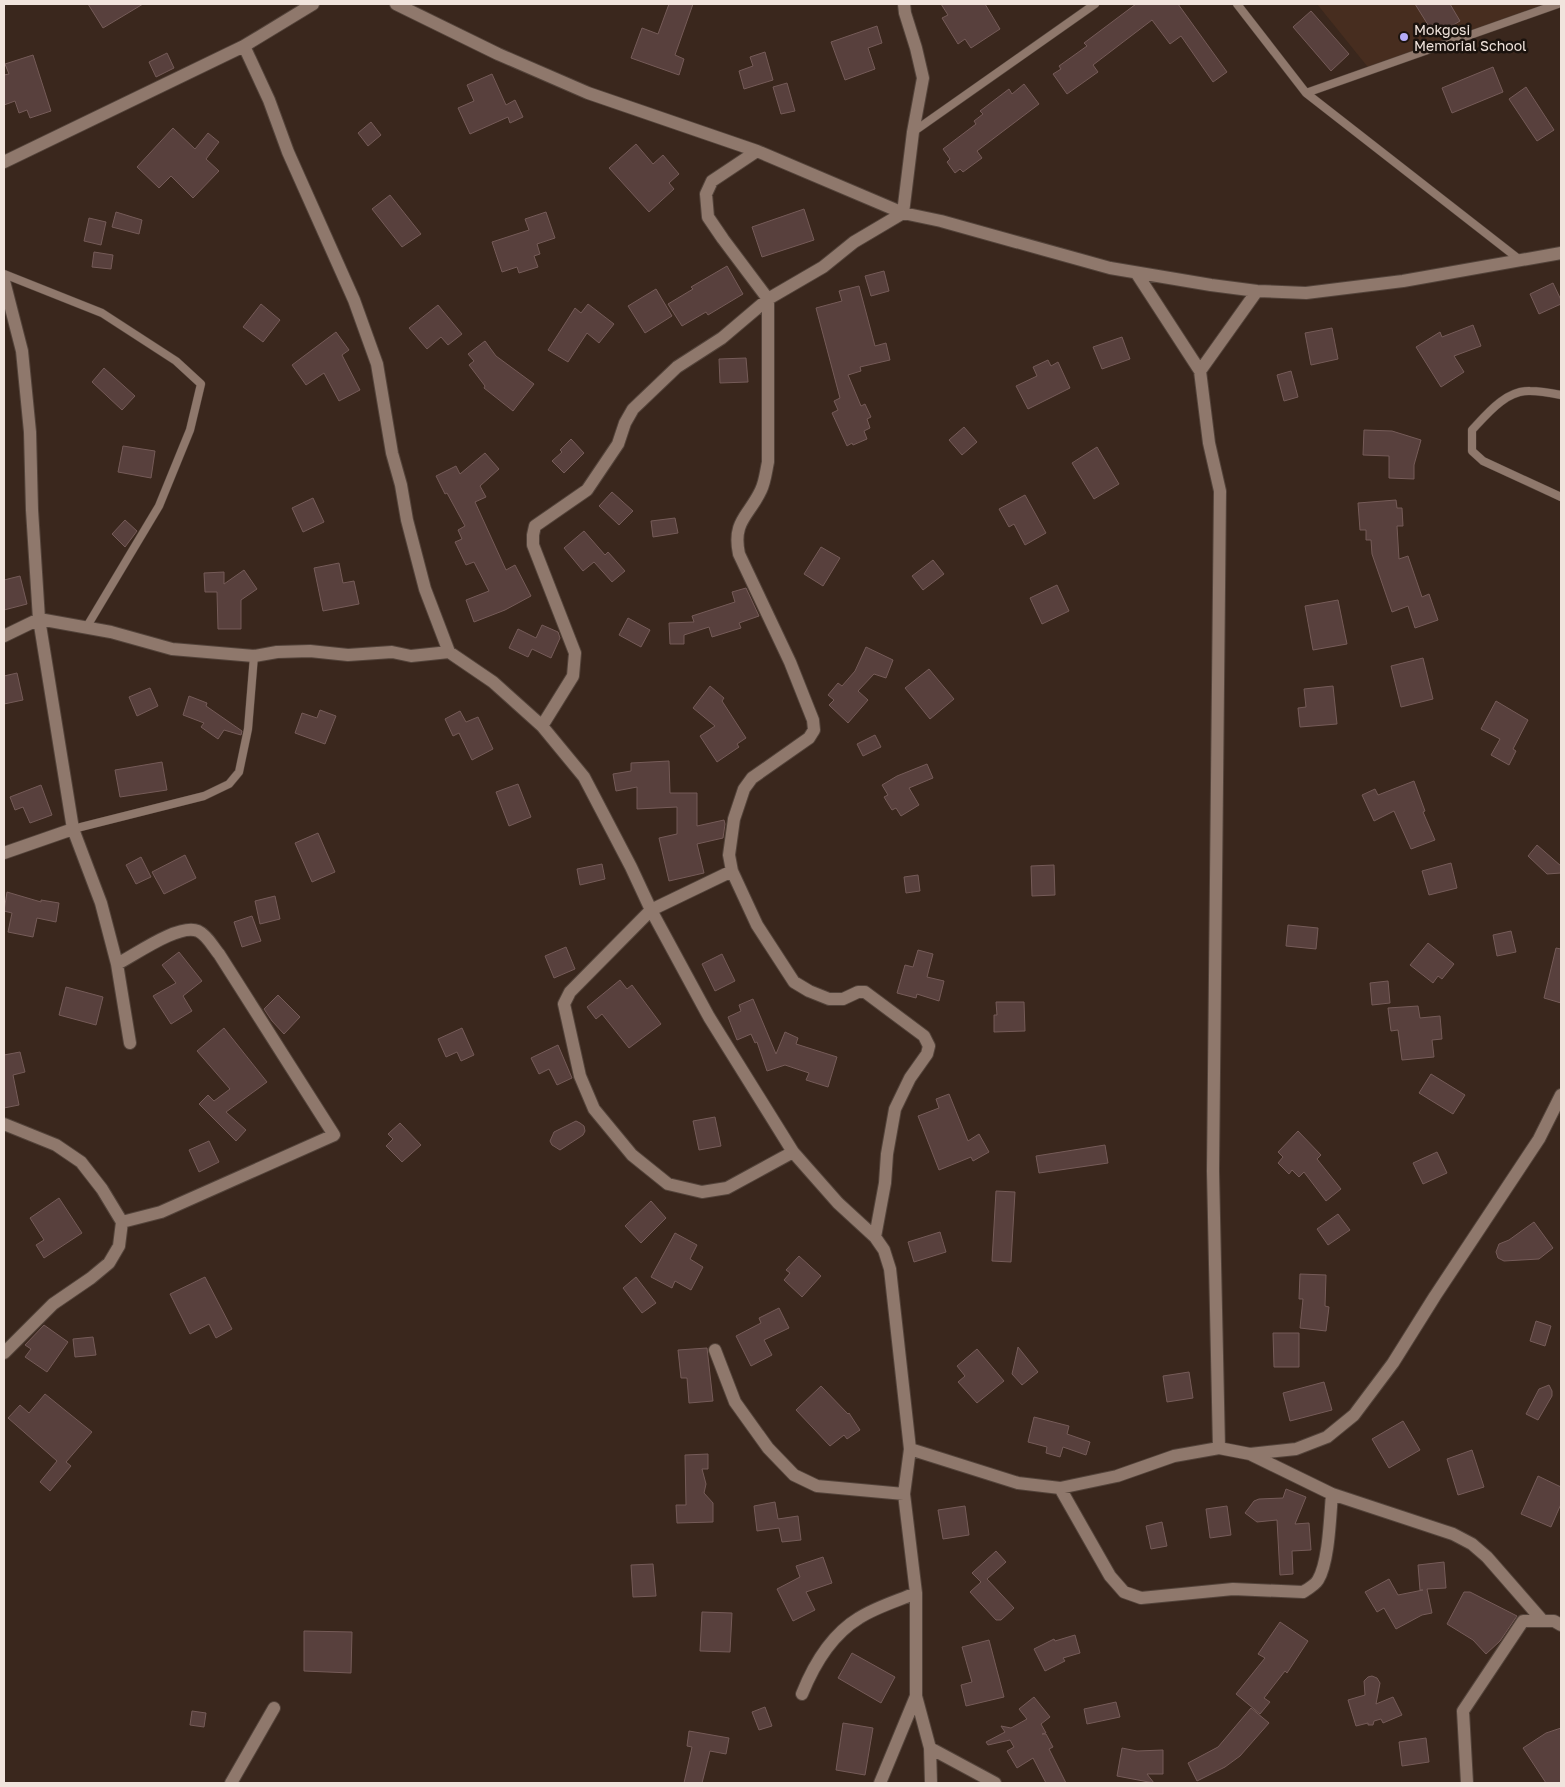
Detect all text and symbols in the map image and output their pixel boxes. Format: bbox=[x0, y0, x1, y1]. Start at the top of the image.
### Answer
place label: Mokgosi Memorial School bbox=[1414, 21, 1527, 54]
marker: Mokgosi Memorial School bbox=[1398, 31, 1410, 43]

